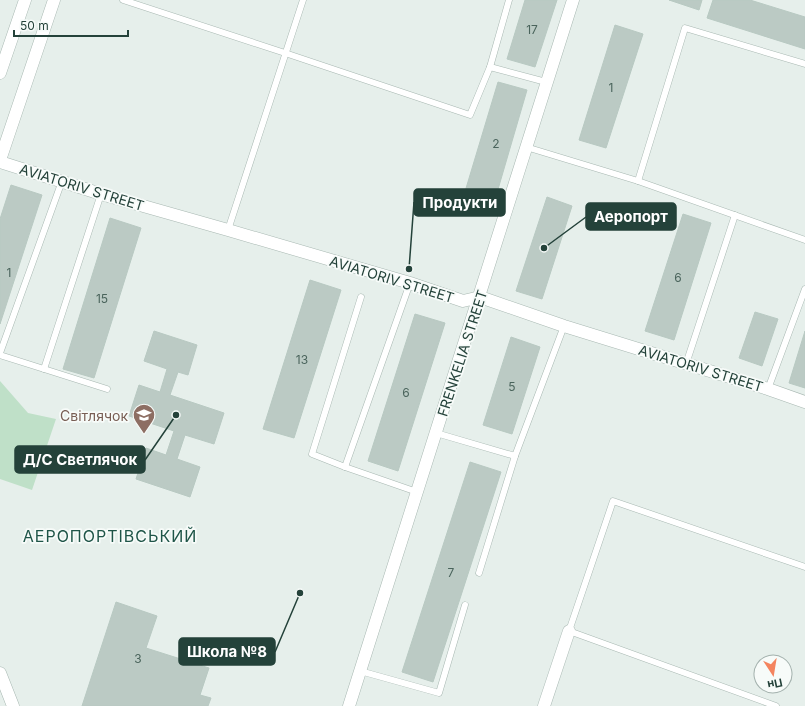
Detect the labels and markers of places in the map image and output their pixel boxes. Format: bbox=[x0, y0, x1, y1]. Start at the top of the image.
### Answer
callout: Продукти bbox=[414, 189, 505, 216]
callout: Аеропорт bbox=[586, 203, 676, 230]
school or university icon: Світлячок bbox=[131, 402, 157, 435]
place label: Світлячок bbox=[60, 407, 128, 424]
callout: Д/С Светлячок bbox=[15, 446, 145, 473]
callout: Школа №8 bbox=[179, 638, 275, 665]

